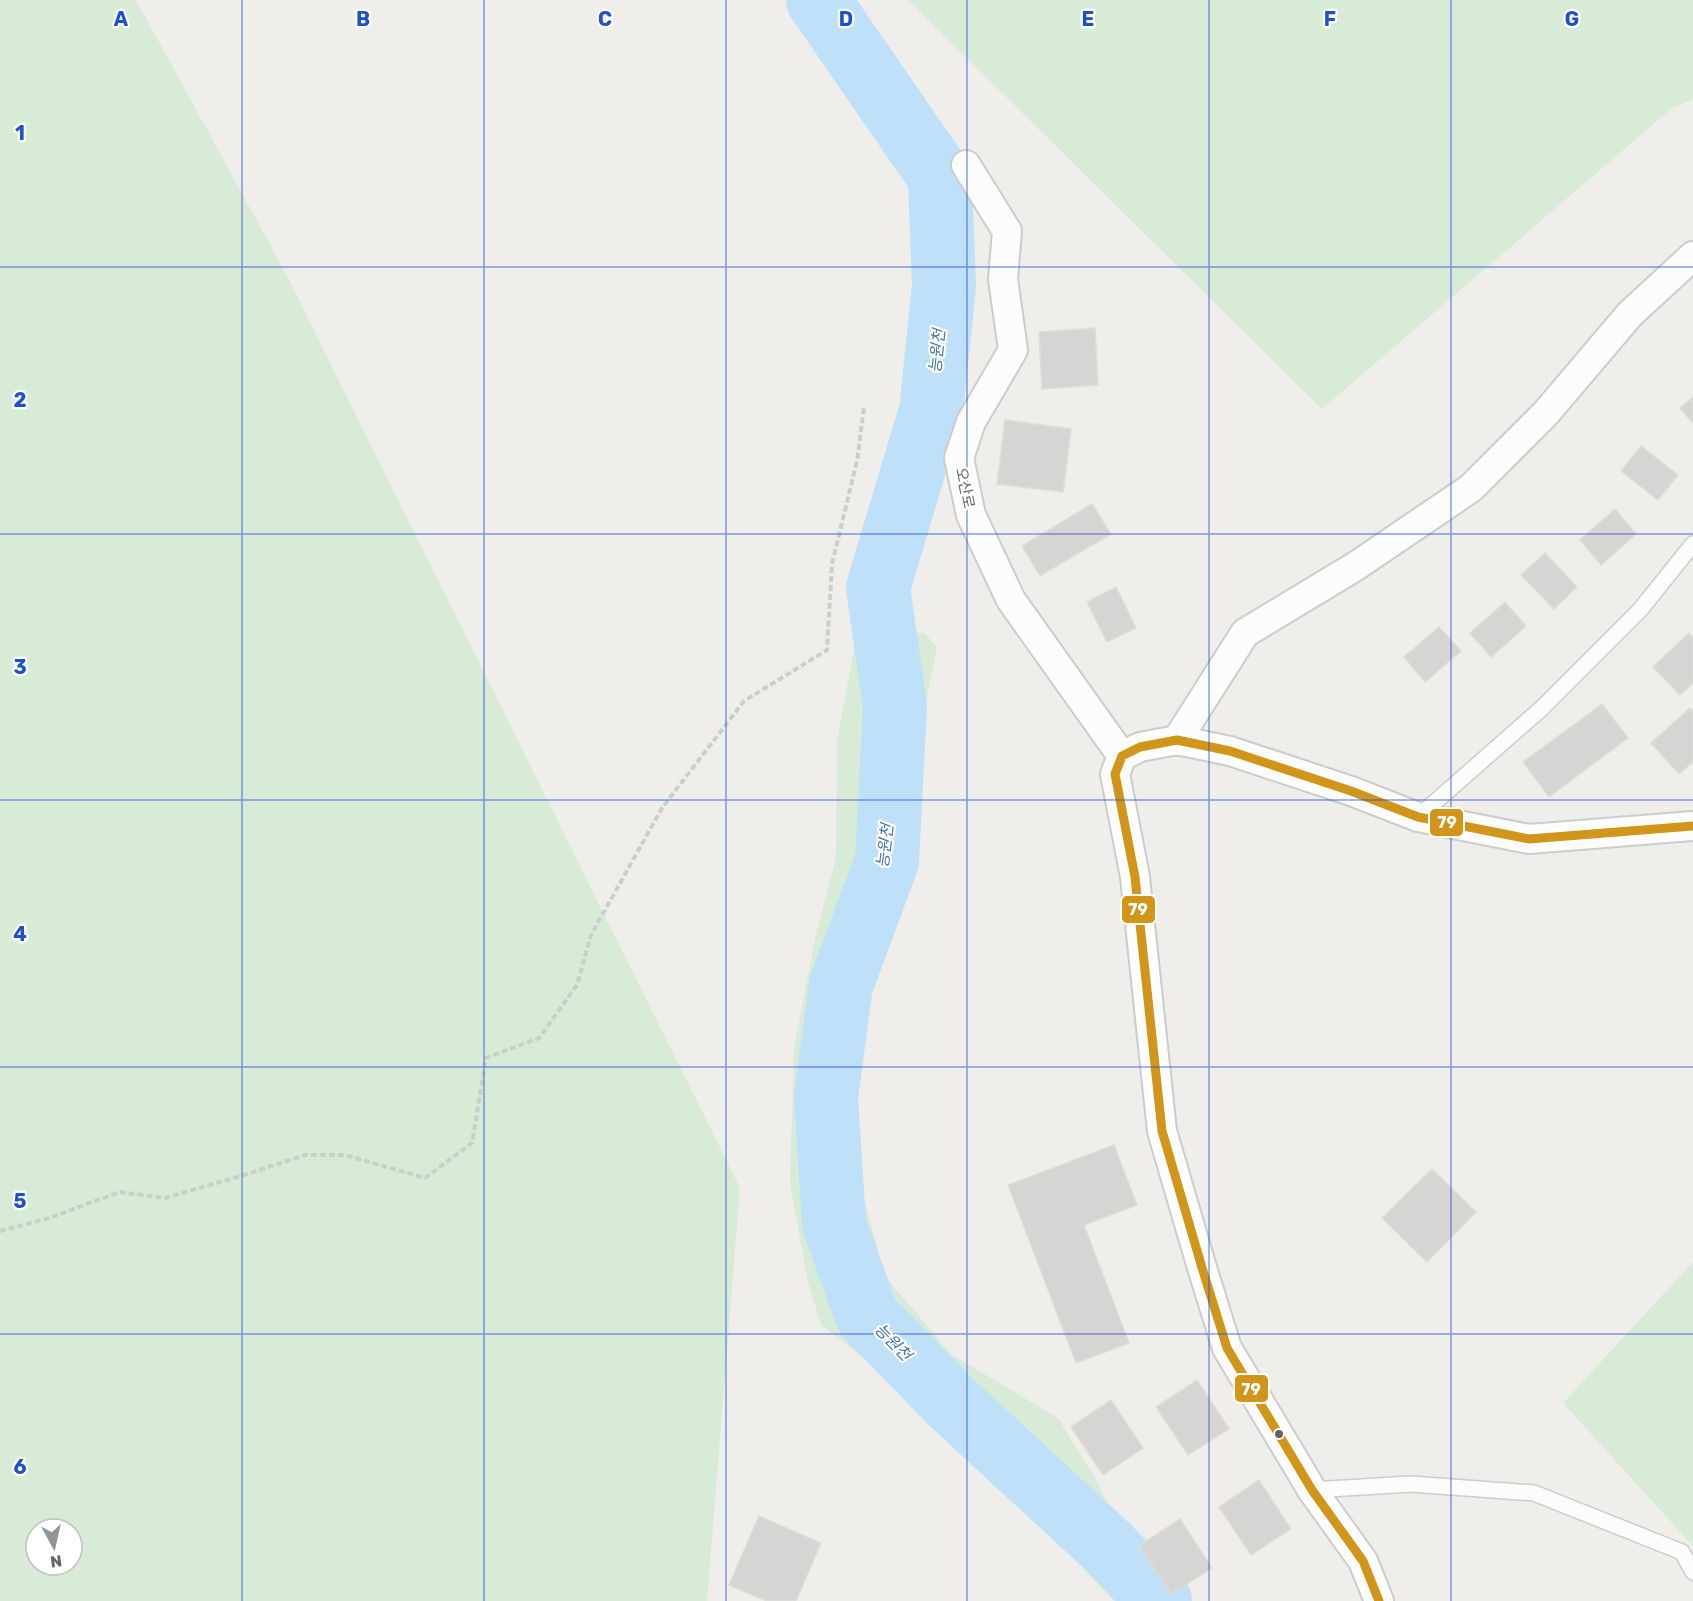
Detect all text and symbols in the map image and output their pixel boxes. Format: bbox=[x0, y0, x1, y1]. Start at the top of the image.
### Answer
text: A bbox=[114, 7, 129, 31]
text: B bbox=[356, 7, 370, 31]
text: C bbox=[598, 7, 612, 31]
text: D bbox=[839, 7, 853, 31]
text: E bbox=[1082, 7, 1094, 31]
text: F bbox=[1324, 7, 1336, 31]
text: G bbox=[1565, 7, 1579, 31]
text: 1 bbox=[15, 121, 25, 145]
water label: 능원천 bbox=[925, 326, 949, 374]
text: 2 bbox=[14, 388, 27, 412]
street label: 오산로 bbox=[952, 466, 978, 510]
text: 3 bbox=[13, 655, 27, 679]
line badge: 79 bbox=[1429, 808, 1464, 837]
text: 79 bbox=[1437, 813, 1457, 832]
water label: 능원천 bbox=[873, 821, 897, 869]
line badge: 79 bbox=[1121, 895, 1156, 924]
text: 79 bbox=[1128, 900, 1148, 919]
text: 4 bbox=[13, 922, 27, 946]
text: 5 bbox=[14, 1189, 27, 1213]
water label: 능원천 bbox=[871, 1320, 917, 1366]
line badge: 79 bbox=[1234, 1374, 1269, 1403]
text: 79 bbox=[1241, 1380, 1261, 1399]
unlabelled marker bbox=[1273, 1428, 1285, 1440]
text: 6 bbox=[13, 1455, 27, 1479]
north arrow bbox=[24, 1517, 84, 1577]
text: N bbox=[49, 1551, 63, 1572]

